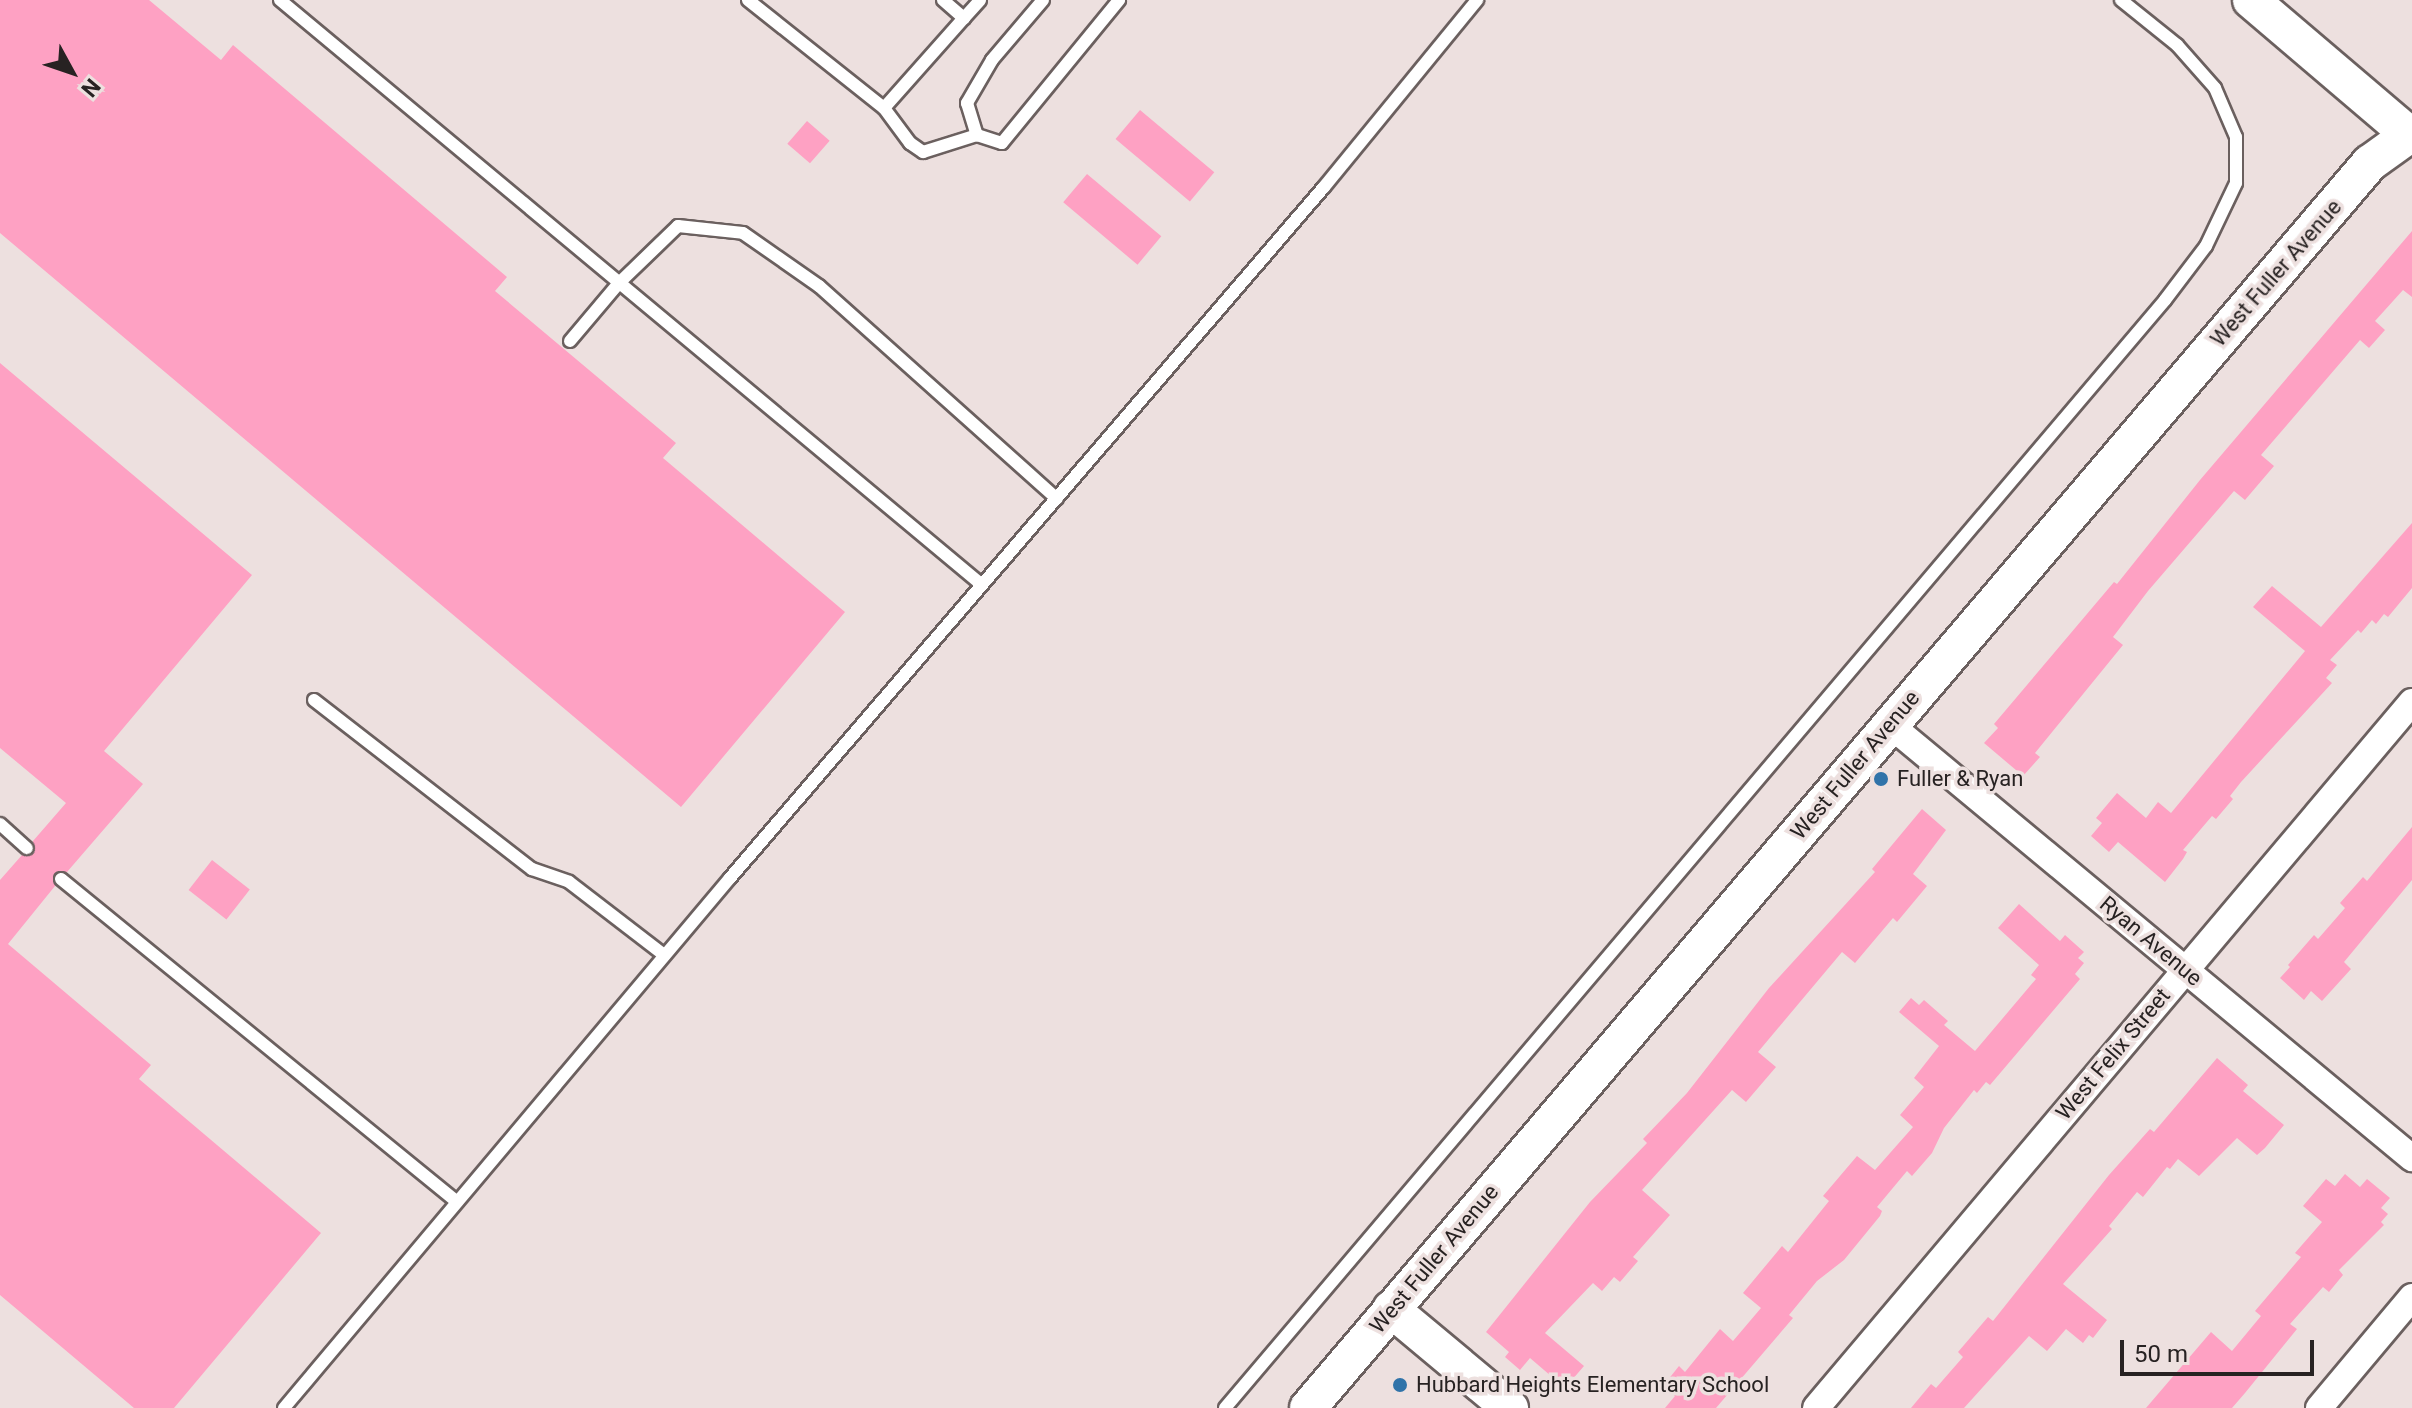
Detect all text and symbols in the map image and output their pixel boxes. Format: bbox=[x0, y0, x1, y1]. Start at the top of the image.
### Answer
north arrow bbox=[32, 32, 112, 112]
text: N bbox=[76, 74, 105, 102]
street label: West Fuller Avenue bbox=[2205, 194, 2347, 352]
street label: West Fuller Avenue bbox=[1785, 685, 1925, 845]
place label: Fuller & Ryan bbox=[1897, 766, 2023, 792]
marker: Fuller & Ryan bbox=[1872, 770, 1890, 788]
street label: Ryan Avenue bbox=[2095, 891, 2207, 991]
street label: West Felix Street bbox=[2050, 983, 2176, 1125]
street label: West Fuller Avenue bbox=[1364, 1179, 1504, 1339]
scale bar bbox=[2124, 1324, 2318, 1374]
text: 50 m bbox=[2134, 1340, 2188, 1368]
place label: Hubbard Heights Elementary School bbox=[1416, 1372, 1769, 1398]
marker: Hubbard Heights Elementary School bbox=[1391, 1376, 1409, 1394]

